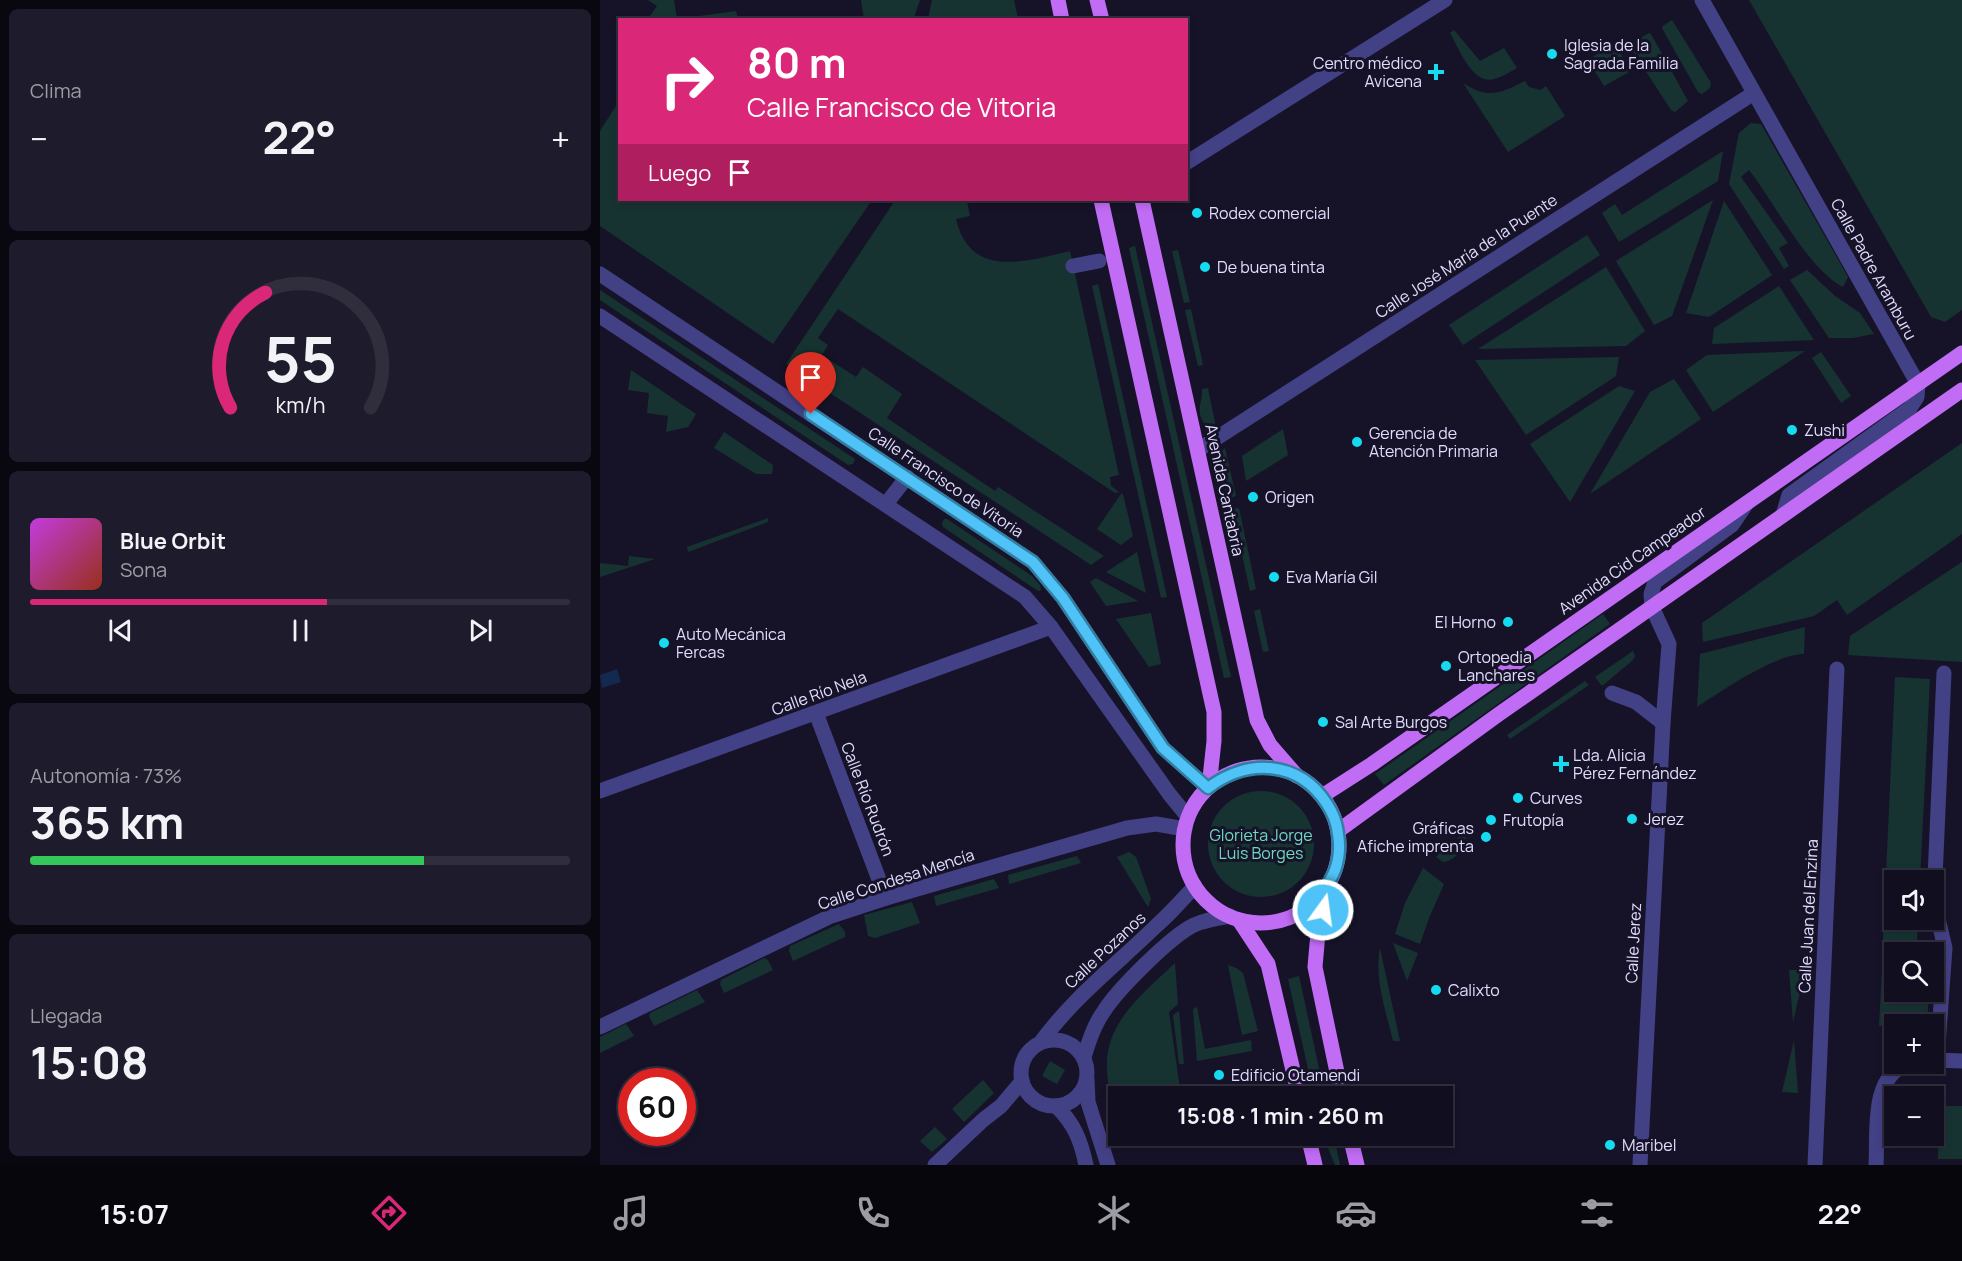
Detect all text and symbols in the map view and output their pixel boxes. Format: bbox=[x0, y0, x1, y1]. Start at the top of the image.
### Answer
text: 80 m bbox=[747, 33, 847, 91]
place label: Iglesia de la Sagrada Familia bbox=[1564, 34, 1678, 74]
icon: right bbox=[648, 42, 726, 120]
marker: Iglesia de la Sagrada Familia bbox=[1545, 47, 1559, 61]
place label: Centro médico Avicena bbox=[1313, 52, 1422, 92]
marker: Centro médico Avicena bbox=[1427, 63, 1445, 81]
text: Clima bbox=[30, 77, 82, 104]
text: Calle Francisco de Vitoria bbox=[747, 88, 1056, 125]
text: 22° bbox=[262, 106, 336, 168]
text: − bbox=[30, 116, 48, 161]
text: + bbox=[551, 116, 570, 161]
icon: arrive bbox=[723, 156, 756, 189]
text: Luego bbox=[648, 158, 711, 188]
street label: Calle José María de la Puente bbox=[1371, 189, 1561, 323]
street label: Calle Padre Aramburu bbox=[1826, 194, 1922, 344]
place label: Rodex comercial bbox=[1209, 202, 1330, 224]
marker: Rodex comercial bbox=[1190, 206, 1204, 220]
place label: De buena tinta bbox=[1217, 256, 1325, 278]
marker: De buena tinta bbox=[1198, 260, 1212, 274]
text: 55 bbox=[263, 315, 337, 401]
pin bbox=[785, 352, 836, 414]
icon: arrive bbox=[794, 361, 827, 394]
text: km/h bbox=[275, 391, 325, 420]
place label: Zushi bbox=[1804, 419, 1845, 441]
street label: Calle Francisco de Vitoria bbox=[864, 422, 1028, 542]
street label: Avenida Cantabria bbox=[1200, 422, 1250, 558]
place label: Gerencia de Atención Primaria bbox=[1369, 422, 1498, 462]
marker: Zushi bbox=[1785, 423, 1799, 437]
marker: Gerencia de Atención Primaria bbox=[1350, 435, 1364, 449]
place label: Origen bbox=[1265, 486, 1314, 508]
marker: Origen bbox=[1246, 490, 1260, 504]
street label: Avenida Cid Campeador bbox=[1554, 501, 1710, 619]
text: Blue Orbit bbox=[120, 526, 226, 556]
text: Sona bbox=[120, 556, 167, 583]
place label: Eva María Gil bbox=[1286, 566, 1378, 588]
marker: Eva María Gil bbox=[1267, 570, 1281, 584]
place label: El Horno bbox=[1435, 611, 1496, 633]
icon: previous bbox=[104, 614, 137, 647]
icon: pause bbox=[284, 614, 317, 647]
icon: next bbox=[464, 614, 497, 647]
marker: El Horno bbox=[1501, 615, 1515, 629]
place label: Auto Mecánica Fercas bbox=[676, 623, 786, 663]
marker: Auto Mecánica Fercas bbox=[657, 636, 671, 650]
place label: Ortopedia Lanchares bbox=[1458, 646, 1535, 686]
marker: Ortopedia Lanchares bbox=[1439, 659, 1453, 673]
street label: Calle Río Nela bbox=[768, 666, 870, 720]
place label: Sal Arte Burgos bbox=[1335, 711, 1447, 733]
marker: Sal Arte Burgos bbox=[1316, 715, 1330, 729]
street label: Calle Río Rudrón bbox=[836, 739, 900, 859]
place label: Lda. Alicia Pérez Fernández bbox=[1573, 744, 1697, 784]
marker: Lda. Alicia Pérez Fernández bbox=[1554, 757, 1568, 771]
text: Autonomía · 73% bbox=[30, 762, 182, 789]
place label: Curves bbox=[1530, 787, 1582, 809]
text: 365 km bbox=[30, 791, 184, 853]
marker: Curves bbox=[1511, 791, 1525, 805]
place label: Jerez bbox=[1644, 808, 1684, 830]
place label: Frutopía bbox=[1503, 809, 1564, 831]
marker: Jerez bbox=[1625, 812, 1639, 826]
marker: Frutopía bbox=[1484, 813, 1498, 827]
place label: Gráficas Afiche imprenta bbox=[1357, 817, 1474, 857]
park label: Glorieta Jorge Luis Borges bbox=[1210, 824, 1312, 864]
marker: Gráficas Afiche imprenta bbox=[1479, 830, 1493, 844]
street label: Calle Juan del Enzina bbox=[1793, 839, 1823, 993]
street label: Calle Condesa Mencía bbox=[815, 843, 977, 915]
map controls bbox=[1884, 870, 1944, 1146]
button: sound bbox=[1884, 870, 1944, 930]
position arrow bbox=[1291, 878, 1355, 942]
street label: Calle Jerez bbox=[1620, 902, 1646, 984]
street label: Calle Pozanos bbox=[1060, 907, 1150, 993]
button: search bbox=[1884, 942, 1944, 1002]
place label: Calixto bbox=[1448, 979, 1500, 1001]
marker: Calixto bbox=[1429, 983, 1443, 997]
text: Llegada bbox=[30, 1002, 102, 1029]
button: + bbox=[1884, 1014, 1944, 1074]
text: 15:08 bbox=[30, 1031, 149, 1093]
place label: Edificio Otamendi bbox=[1231, 1064, 1360, 1086]
speed limit sign: 60 bbox=[618, 1068, 696, 1146]
marker: Edificio Otamendi bbox=[1212, 1068, 1226, 1082]
button: − bbox=[1884, 1086, 1944, 1146]
text: 15:08 · 1 min · 260 m bbox=[1177, 1101, 1384, 1131]
place label: Maribel bbox=[1622, 1134, 1676, 1156]
marker: Maribel bbox=[1603, 1138, 1617, 1152]
icon: directions bbox=[368, 1192, 410, 1234]
icon: music bbox=[610, 1192, 652, 1234]
icon: phone bbox=[852, 1192, 894, 1234]
icon: climate bbox=[1093, 1192, 1135, 1234]
icon: car bbox=[1335, 1192, 1377, 1234]
icon: filters bbox=[1576, 1192, 1618, 1234]
text: 15:07 bbox=[100, 1195, 169, 1232]
text: 22° bbox=[1818, 1195, 1862, 1232]

